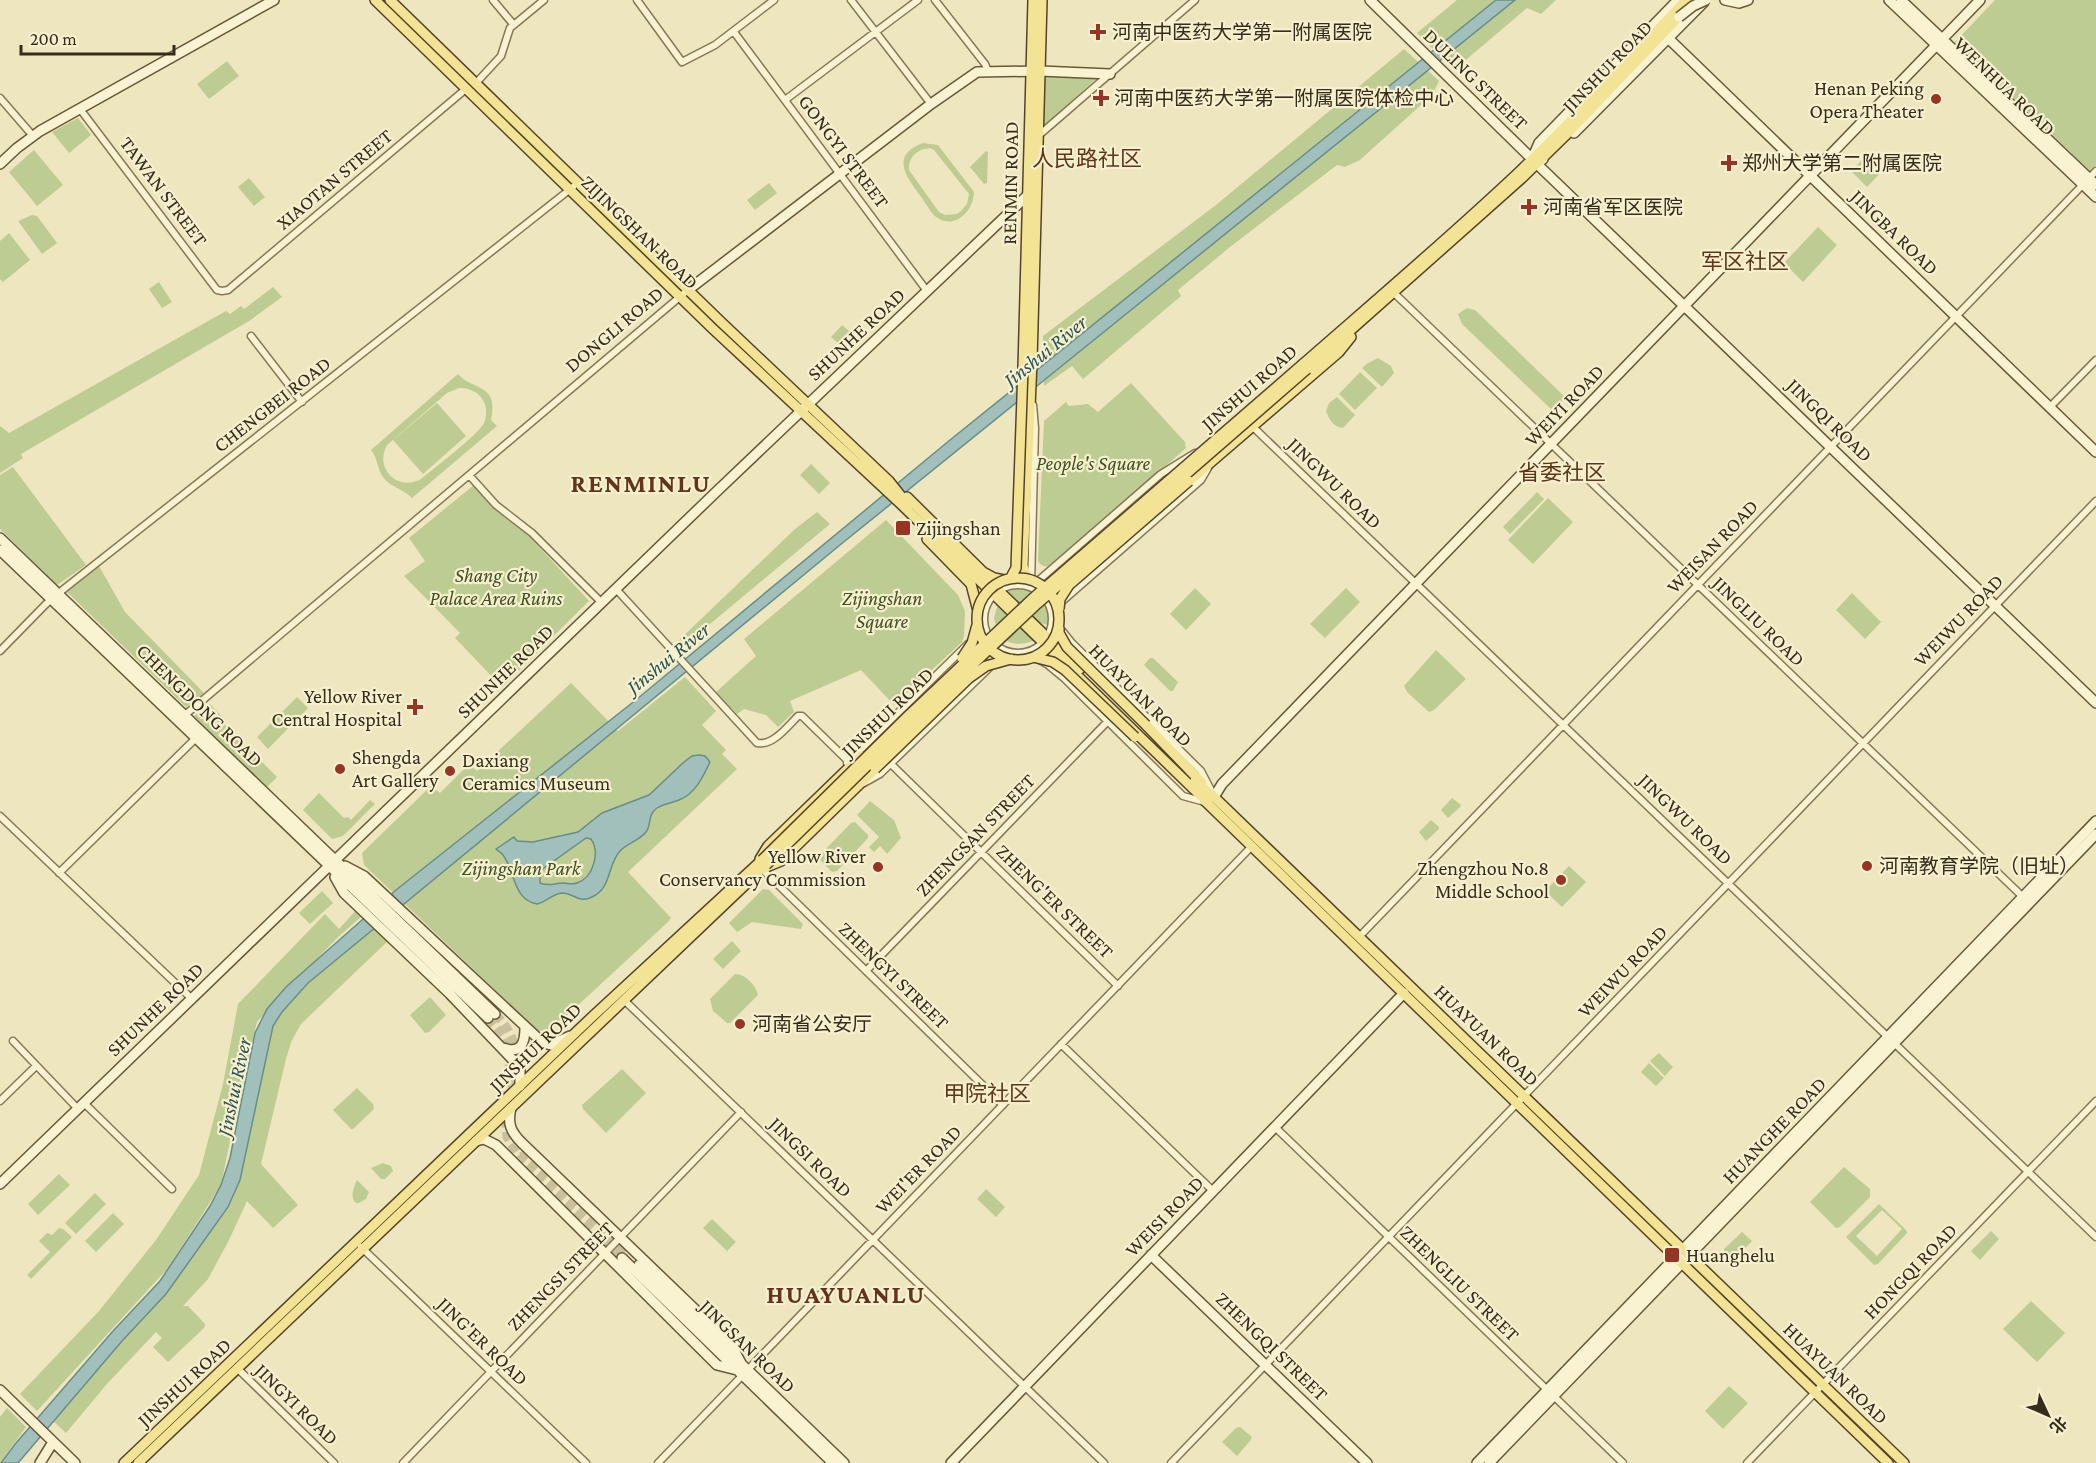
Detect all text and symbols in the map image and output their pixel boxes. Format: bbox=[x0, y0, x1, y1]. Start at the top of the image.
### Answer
street label: JINSHUI ROAD bbox=[1556, 15, 1657, 119]
scale bar bbox=[21, 18, 174, 56]
place label: 河南中医药大学第一附属医院 bbox=[1112, 21, 1372, 43]
marker: 河南中医药大学第一附属医院 bbox=[1089, 23, 1107, 41]
street label: DULING STREET bbox=[1420, 24, 1533, 134]
text: 200 m bbox=[30, 29, 77, 49]
street label: WENHUA ROAD bbox=[1950, 32, 2060, 140]
place label: Henan Peking Opera Theater bbox=[1810, 77, 1924, 123]
place label: 河南中医药大学第一附属医院体检中心 bbox=[1114, 87, 1454, 109]
marker: 河南中医药大学第一附属医院体检中心 bbox=[1092, 89, 1110, 107]
street label: GONGYI STREET bbox=[794, 90, 894, 212]
marker: Henan Peking Opera Theater bbox=[1929, 92, 1943, 106]
street label: RENMIN ROAD bbox=[998, 121, 1022, 245]
street label: XIAOTAN STREET bbox=[272, 124, 396, 234]
street label: TAWAN STREET bbox=[116, 132, 212, 250]
district label: 人民路社区 bbox=[1032, 146, 1142, 171]
place label: 郑州大学第二附属医院 bbox=[1742, 152, 1942, 174]
marker: 郑州大学第二附属医院 bbox=[1720, 154, 1738, 172]
street label: ZIJINGSHAN ROAD bbox=[576, 171, 703, 294]
street label: JINGBA ROAD bbox=[1845, 184, 1943, 280]
place label: 河南省军区医院 bbox=[1543, 196, 1683, 218]
marker: 河南省军区医院 bbox=[1520, 198, 1538, 216]
district label: 军区社区 bbox=[1701, 249, 1789, 274]
street label: DONGLI ROAD bbox=[561, 282, 667, 376]
street label: SHUNHE ROAD bbox=[803, 283, 909, 385]
water label: Jinshui River bbox=[995, 310, 1092, 394]
street label: JINSHUI ROAD bbox=[1195, 340, 1302, 437]
street label: CHENGBEI ROAD bbox=[209, 352, 335, 456]
street label: WEIYI ROAD bbox=[1520, 360, 1608, 450]
street label: JINGQI ROAD bbox=[1781, 372, 1877, 467]
street label: JINGWU ROAD bbox=[1281, 431, 1386, 534]
park label: People's Square bbox=[1036, 452, 1151, 475]
district label: 省委社区 bbox=[1518, 460, 1606, 485]
district label: RENMINLU bbox=[571, 469, 711, 498]
street label: WEISAN ROAD bbox=[1662, 495, 1762, 597]
place label: Zijingshan bbox=[916, 517, 1001, 540]
marker: Zijingshan bbox=[894, 519, 912, 537]
park label: Shang City Palace Area Ruins bbox=[430, 564, 563, 609]
street label: JINGLIU ROAD bbox=[1706, 570, 1810, 671]
street label: WEIWU ROAD bbox=[1909, 570, 2007, 670]
park label: Zijingshan Square bbox=[842, 587, 922, 633]
water label: Jinshui River bbox=[618, 617, 715, 701]
street label: SHUNHE ROAD bbox=[452, 620, 558, 722]
street label: CHENGDONG ROAD bbox=[132, 639, 268, 771]
street label: HUAYUAN ROAD bbox=[1085, 639, 1197, 751]
street label: JINSHUI ROAD bbox=[835, 663, 938, 763]
place label: Yellow River Central Hospital bbox=[272, 685, 402, 731]
marker: Yellow River Central Hospital bbox=[406, 698, 424, 716]
place label: Shengda Art Gallery bbox=[352, 746, 439, 792]
place label: Daxiang Ceramics Museum bbox=[462, 749, 610, 794]
marker: Shengda Art Gallery bbox=[333, 762, 347, 776]
marker: Daxiang Ceramics Museum bbox=[443, 764, 457, 778]
street label: JINGWU ROAD bbox=[1632, 767, 1737, 870]
street label: ZHENGSAN STREET bbox=[911, 769, 1039, 901]
street label: ZHENG'ER STREET bbox=[992, 840, 1118, 963]
place label: Yellow River Conservancy Commission bbox=[659, 845, 866, 891]
place label: 河南教育学院（旧址） bbox=[1879, 855, 2079, 877]
park label: Zijingshan Park bbox=[462, 857, 582, 880]
place label: Zhengzhou No.8 Middle School bbox=[1417, 857, 1549, 902]
marker: 河南教育学院（旧址） bbox=[1860, 859, 1874, 873]
marker: Yellow River Conservancy Commission bbox=[871, 860, 885, 874]
marker: Zhengzhou No.8 Middle School bbox=[1554, 873, 1568, 887]
street label: ZHENGYI STREET bbox=[834, 917, 954, 1033]
street label: WEIWU ROAD bbox=[1573, 921, 1671, 1021]
street label: SHUNHE ROAD bbox=[102, 958, 208, 1060]
street label: HUAYUAN ROAD bbox=[1430, 980, 1544, 1090]
street label: JINSHUI ROAD bbox=[483, 998, 586, 1098]
place label: 河南省公安厅 bbox=[752, 1013, 872, 1035]
marker: 河南省公安厅 bbox=[733, 1017, 747, 1031]
water label: Jinshui River bbox=[211, 1035, 256, 1143]
street label: HUANGHE ROAD bbox=[1718, 1072, 1830, 1188]
district label: 甲院社区 bbox=[943, 1081, 1031, 1106]
street label: JINGSI ROAD bbox=[763, 1111, 857, 1202]
street label: WEI'ER ROAD bbox=[870, 1120, 966, 1218]
street label: WEISI ROAD bbox=[1120, 1171, 1208, 1261]
street label: ZHENGSI STREET bbox=[502, 1217, 618, 1335]
street label: HONGQI ROAD bbox=[1859, 1219, 1961, 1323]
street label: ZHENGLIU STREET bbox=[1396, 1221, 1524, 1345]
place label: Huanghelu bbox=[1686, 1244, 1775, 1267]
marker: Huanghelu bbox=[1663, 1246, 1681, 1264]
district label: HUAYUANLU bbox=[766, 1280, 926, 1309]
street label: ZHENGQI STREET bbox=[1211, 1287, 1333, 1405]
street label: JING'ER ROAD bbox=[431, 1291, 533, 1390]
street label: JINGSAN ROAD bbox=[693, 1293, 800, 1398]
street label: HUAYUAN ROAD bbox=[1779, 1318, 1893, 1428]
street label: JINSHUI ROAD bbox=[131, 1333, 236, 1433]
street label: JINGYI ROAD bbox=[249, 1357, 343, 1450]
north arrow bbox=[2018, 1385, 2078, 1445]
text: 北 bbox=[2047, 1413, 2070, 1437]

